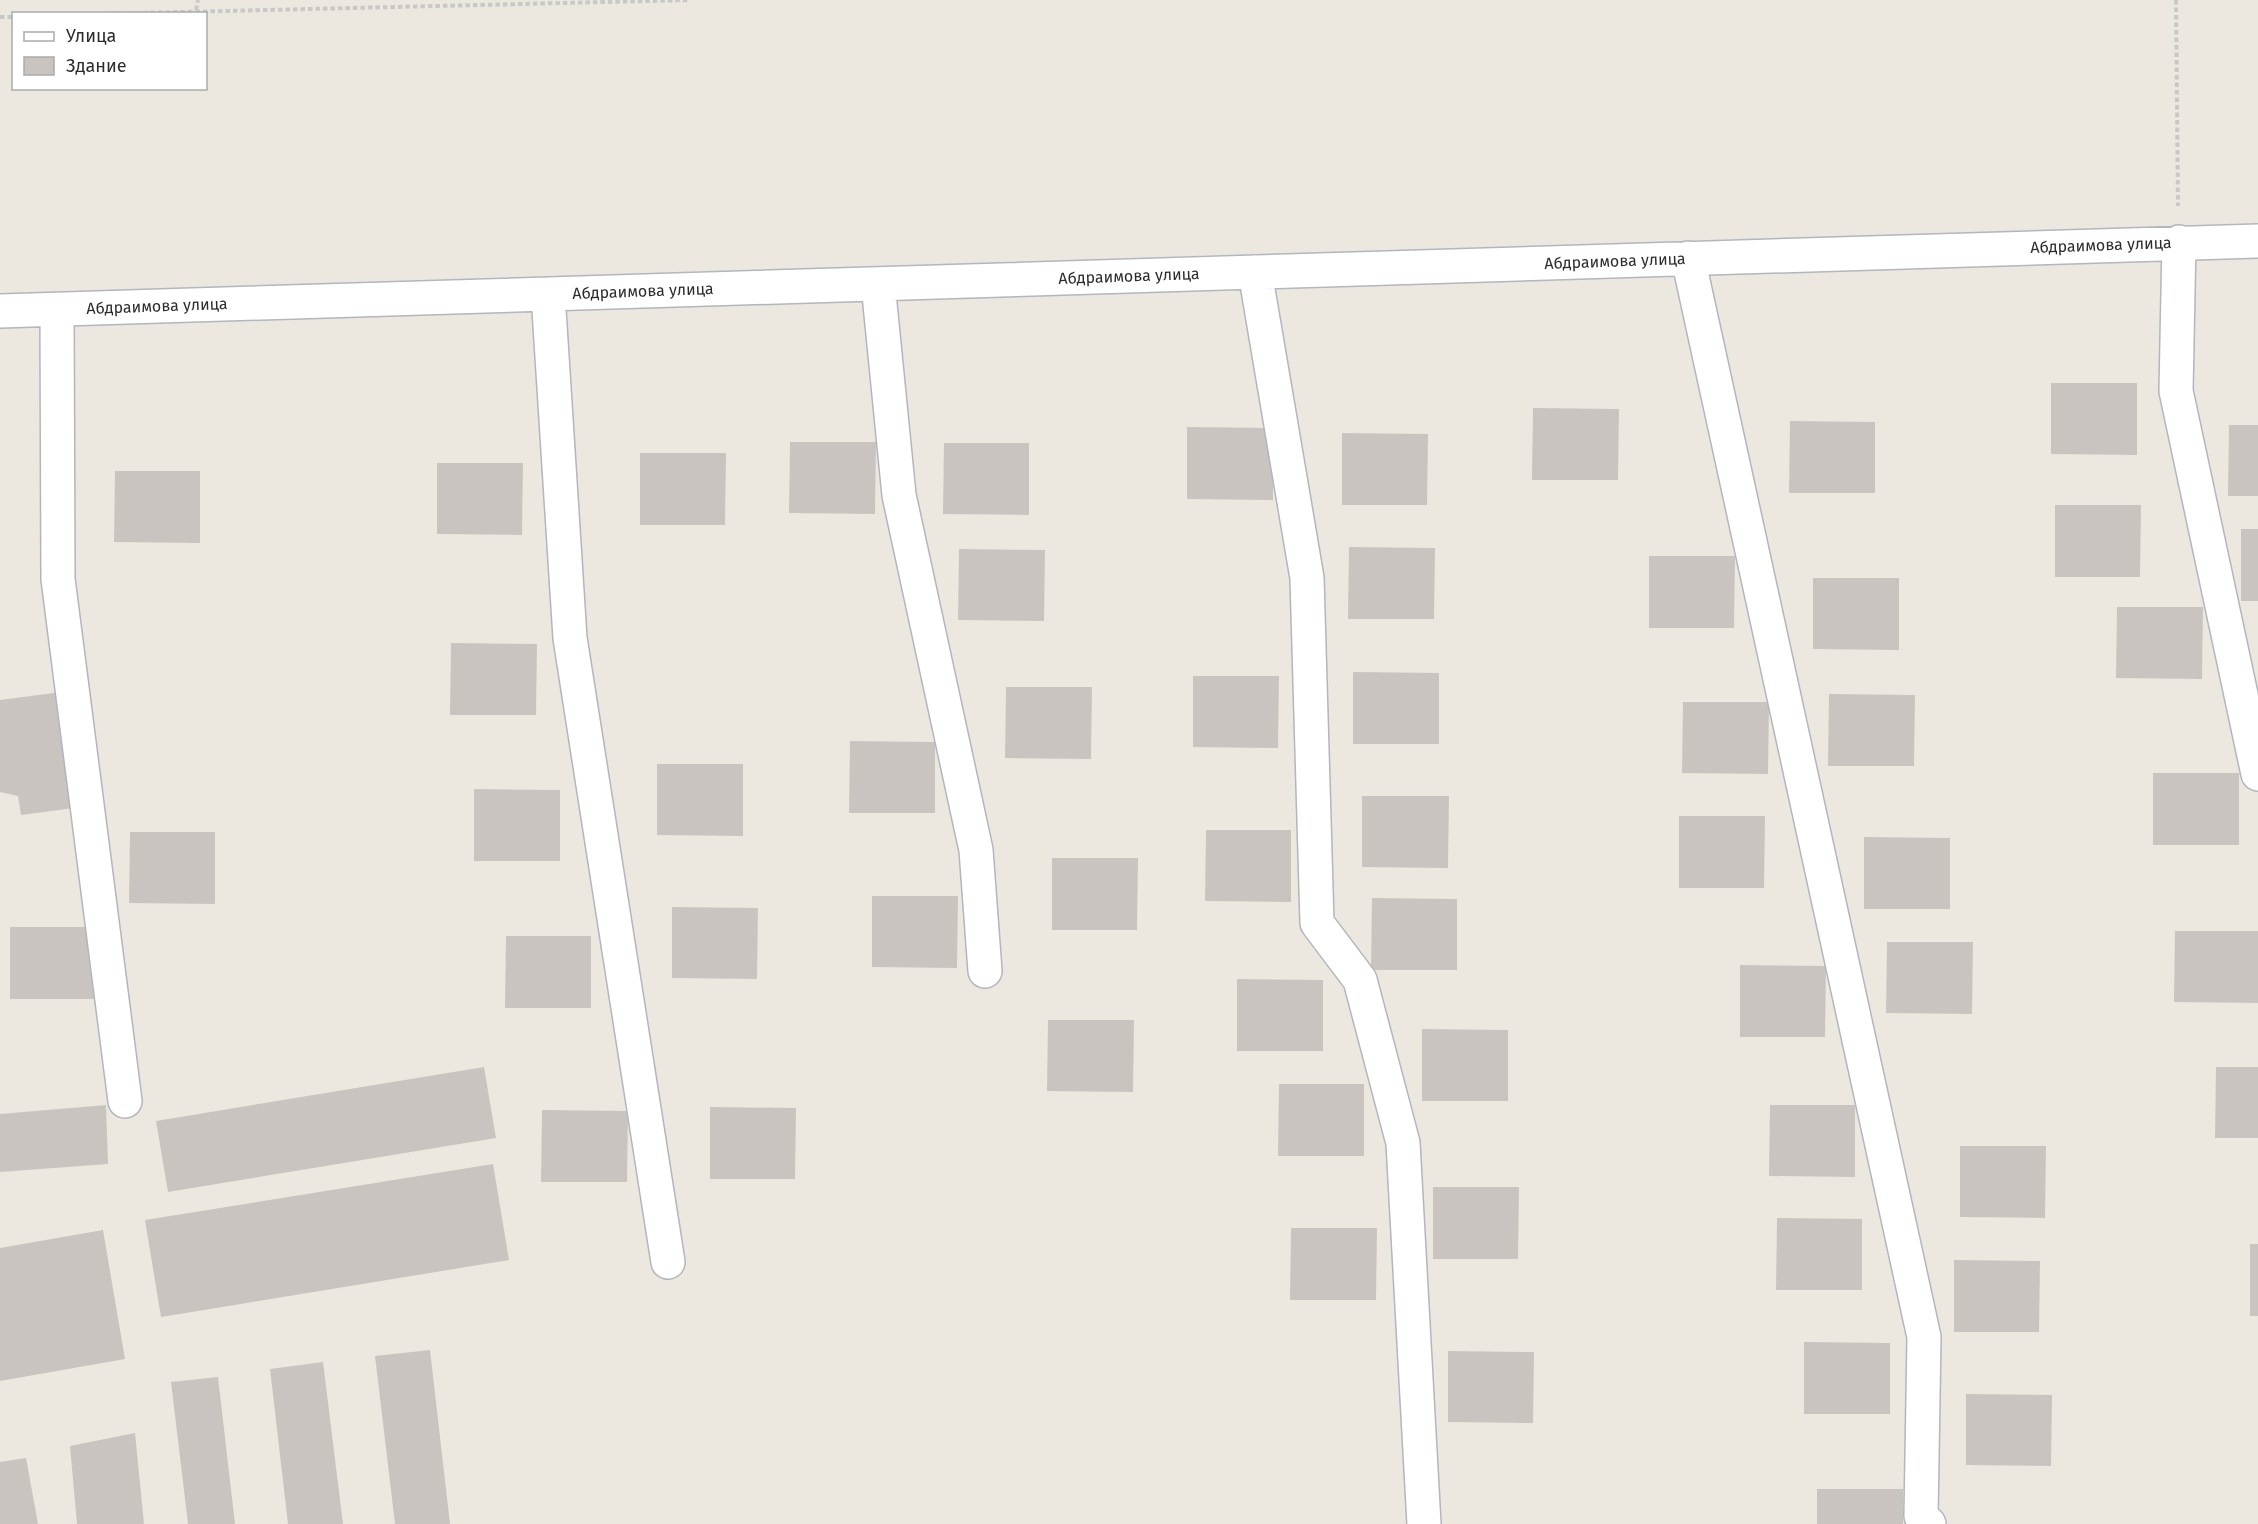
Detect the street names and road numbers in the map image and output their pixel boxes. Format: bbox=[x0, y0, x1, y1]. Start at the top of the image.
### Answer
street label: Абдраимова улица bbox=[2030, 233, 2172, 257]
street label: Абдраимова улица bbox=[1544, 249, 1686, 273]
street label: Абдраимова улица bbox=[1058, 264, 1200, 288]
street label: Абдраимова улица bbox=[572, 279, 714, 303]
street label: Абдраимова улица bbox=[86, 294, 228, 318]

